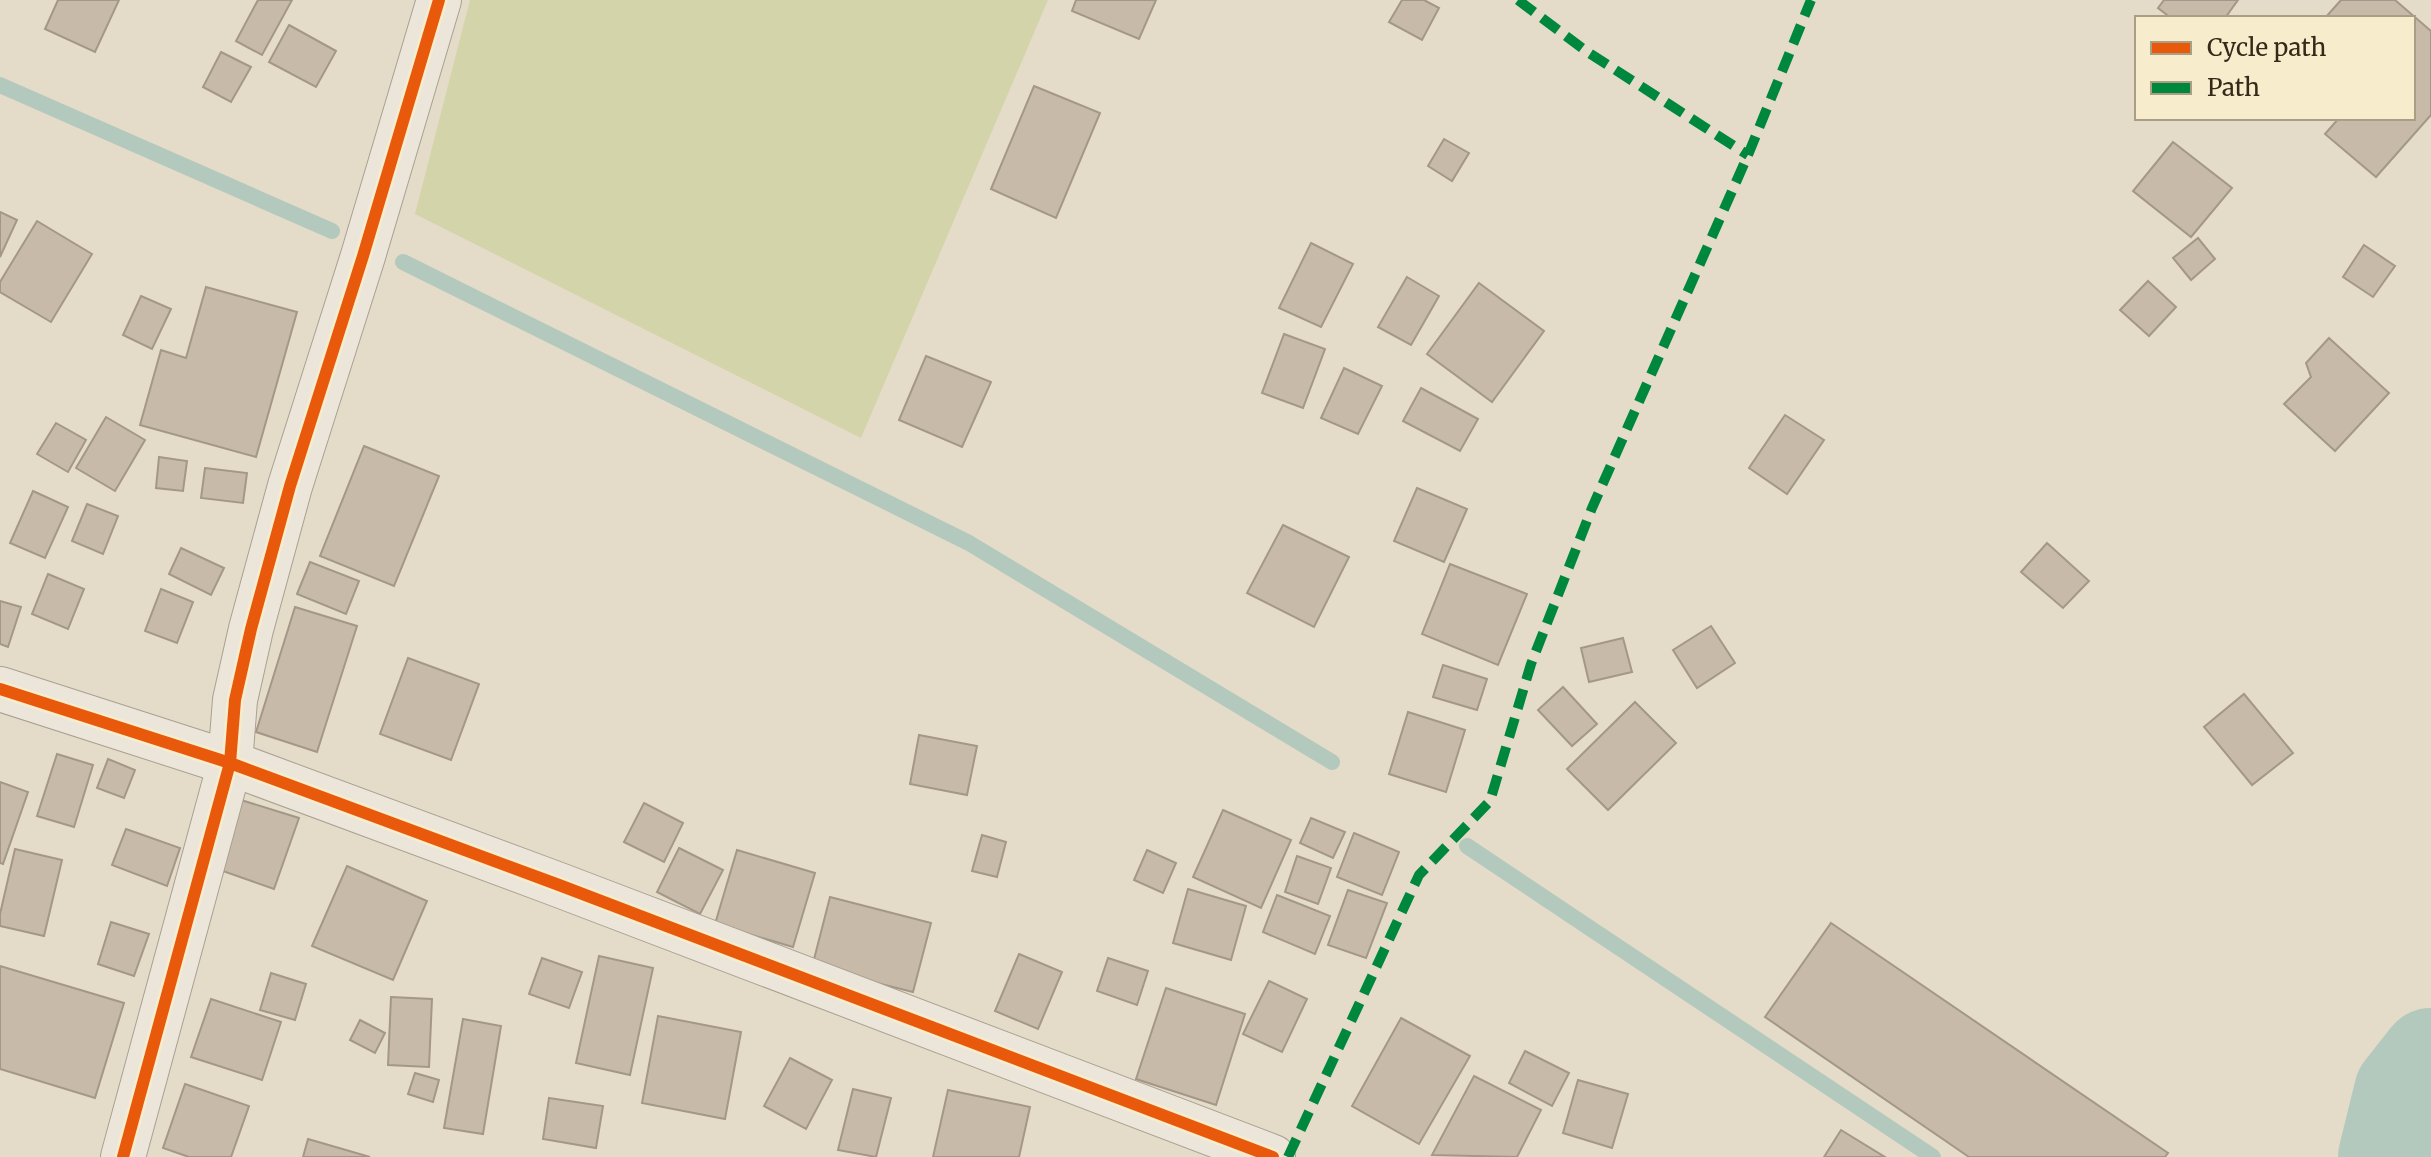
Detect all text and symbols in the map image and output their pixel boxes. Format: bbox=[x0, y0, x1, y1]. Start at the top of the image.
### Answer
legend bbox=[2135, 16, 2415, 120]
text: Cycle path bbox=[2207, 32, 2326, 63]
text: Path bbox=[2207, 72, 2260, 103]

